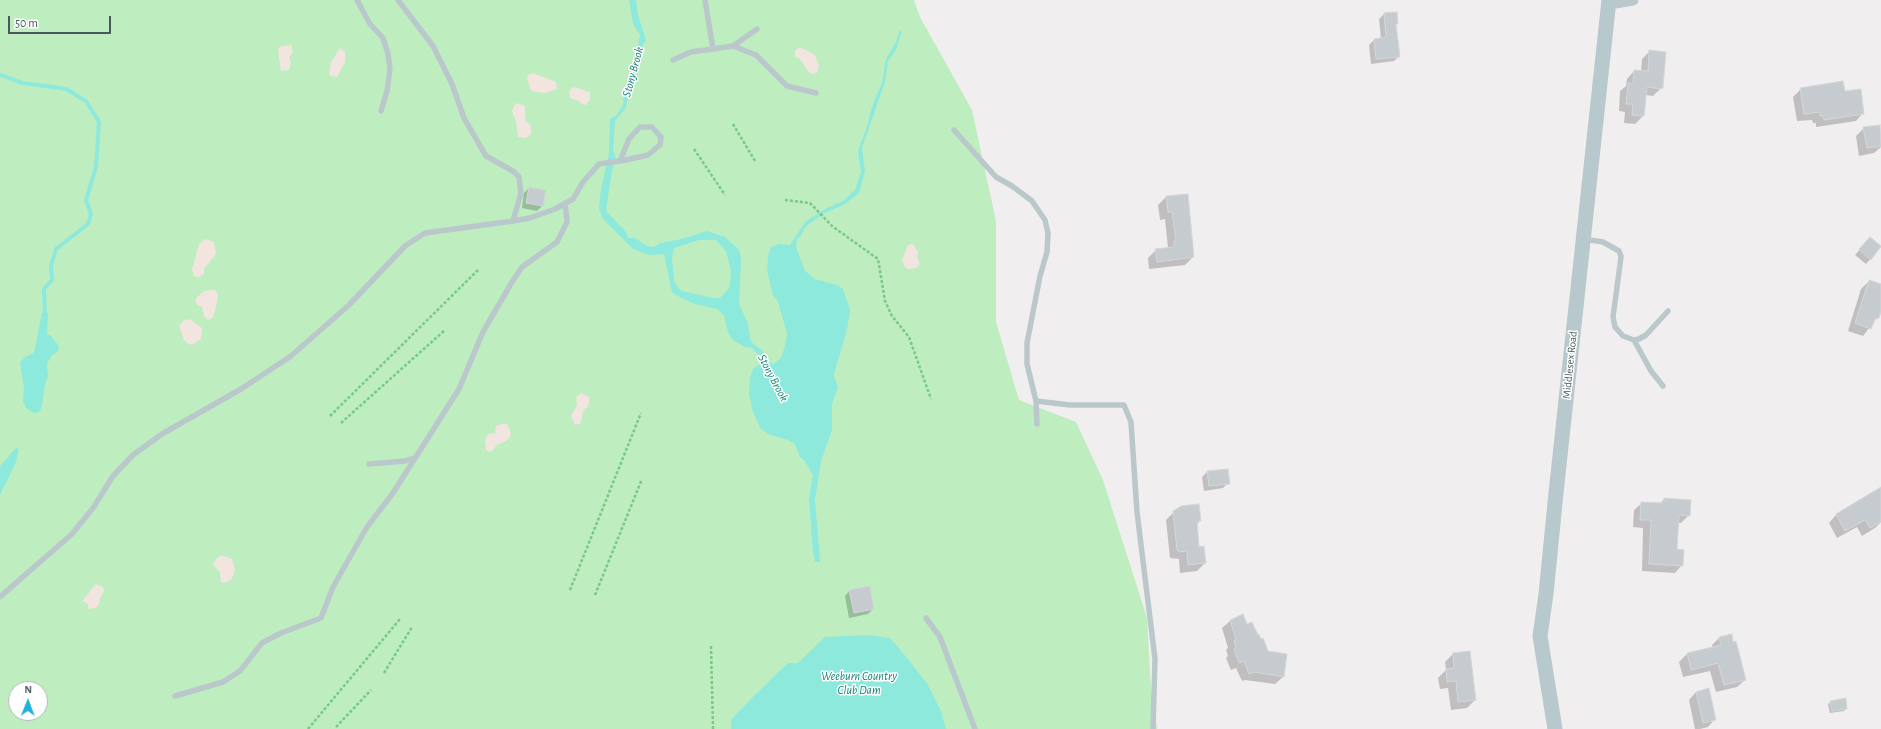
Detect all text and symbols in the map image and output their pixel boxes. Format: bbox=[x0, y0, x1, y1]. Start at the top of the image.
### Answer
scale bar bbox=[10, 8, 113, 34]
text: 50 m bbox=[15, 17, 38, 29]
water label: Stony Brook bbox=[619, 45, 647, 99]
street label: Middlesex Road bbox=[1560, 330, 1580, 400]
water label: Stony Brook bbox=[755, 352, 791, 404]
water label: Weeburn Country Club Dam bbox=[821, 669, 897, 697]
north arrow bbox=[8, 681, 48, 721]
text: N bbox=[24, 684, 32, 695]

